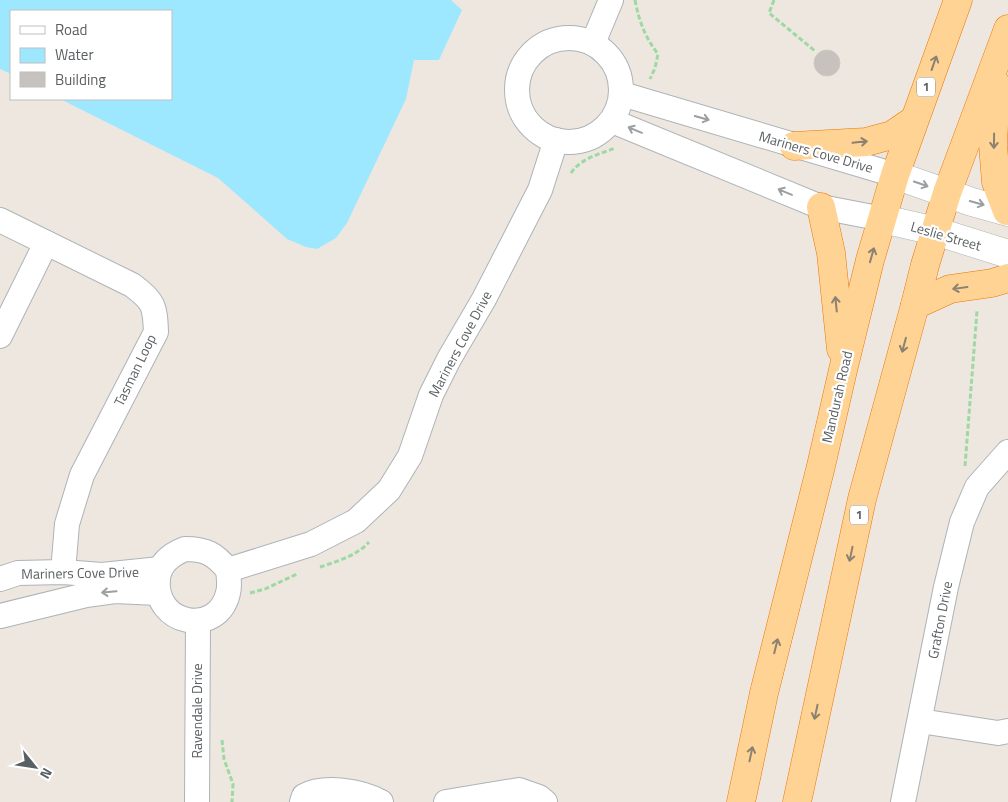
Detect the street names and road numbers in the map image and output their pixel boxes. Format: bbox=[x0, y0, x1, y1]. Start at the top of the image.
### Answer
road number: 1 bbox=[917, 77, 935, 96]
street label: Mariners Cove Drive bbox=[757, 125, 876, 178]
street label: Leslie Street bbox=[908, 215, 984, 256]
street label: Mariners Cove Drive bbox=[423, 287, 496, 401]
street label: Tasman Loop bbox=[108, 330, 161, 409]
street label: Mandurah Road bbox=[816, 349, 857, 445]
road number: 1 bbox=[850, 506, 868, 524]
street label: Mariners Cove Drive bbox=[21, 561, 139, 584]
street label: Grafton Drive bbox=[922, 579, 957, 661]
street label: Ravendale Drive bbox=[186, 663, 207, 759]

